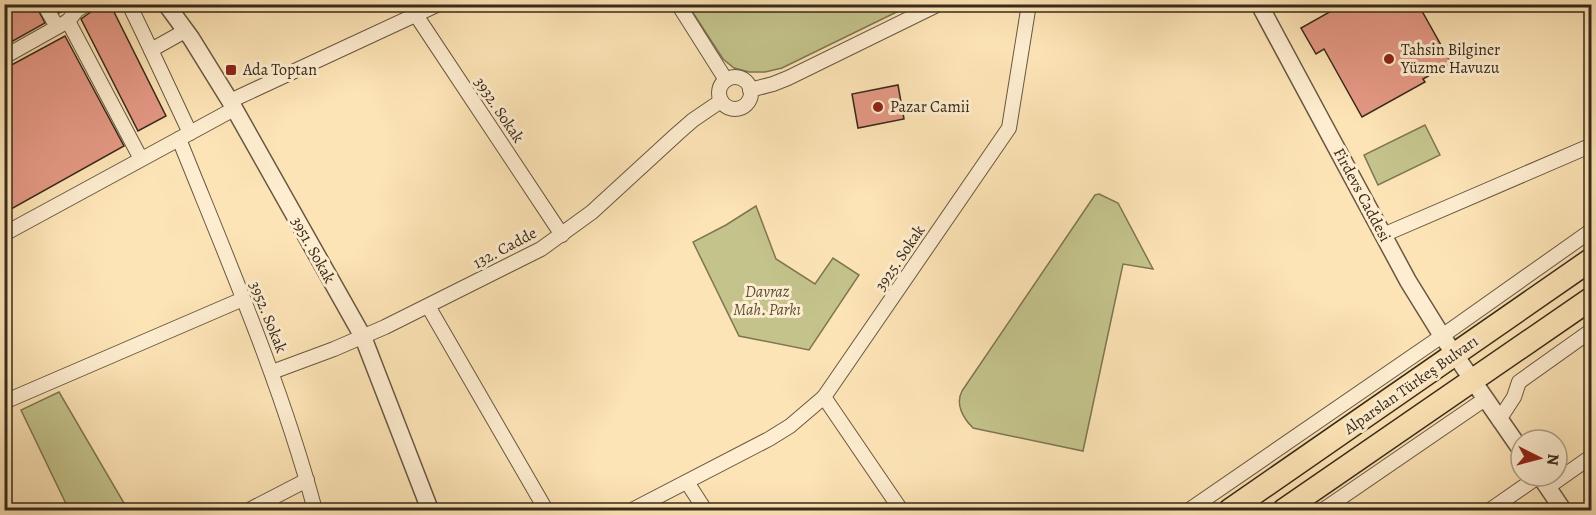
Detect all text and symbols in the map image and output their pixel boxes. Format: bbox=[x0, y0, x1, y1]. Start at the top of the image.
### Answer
place label: Tahsin Bilginer Yüzme Havuzu bbox=[1400, 39, 1500, 79]
marker: Tahsin Bilginer Yüzme Havuzu bbox=[1382, 52, 1396, 66]
place label: Ada Toptan bbox=[242, 59, 317, 81]
marker: Ada Toptan bbox=[224, 63, 238, 77]
street label: 3932. Sokak bbox=[469, 73, 529, 147]
place label: Pazar Camii bbox=[890, 96, 970, 118]
marker: Pazar Camii bbox=[871, 100, 885, 114]
street label: Firdevs Caddesi bbox=[1328, 144, 1396, 246]
street label: 3951. Sokak bbox=[286, 213, 340, 287]
street label: 3925. Sokak bbox=[870, 221, 930, 295]
street label: 132. Cadde bbox=[469, 222, 541, 274]
street label: 3952. Sokak bbox=[244, 278, 292, 356]
park label: Davraz Mah. Parkı bbox=[733, 281, 801, 321]
street label: Alparslan Türkeş Bulvarı bbox=[1339, 330, 1483, 440]
north arrow bbox=[1509, 428, 1569, 488]
text: N bbox=[1541, 453, 1564, 467]

